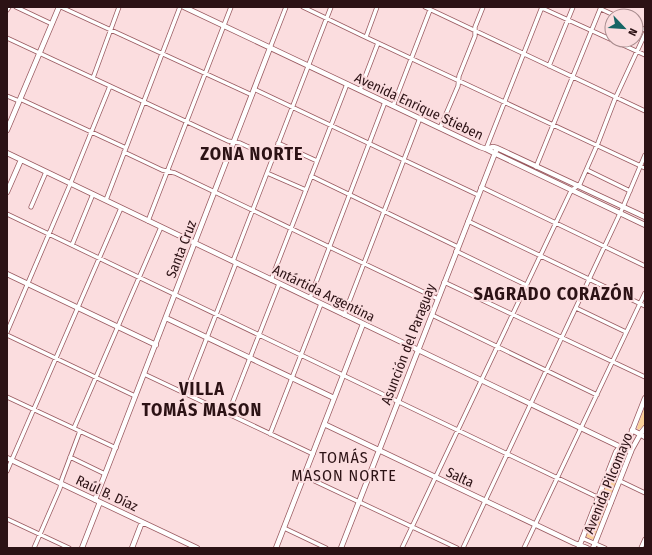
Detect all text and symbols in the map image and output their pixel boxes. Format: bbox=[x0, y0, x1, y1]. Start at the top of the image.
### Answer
north arrow bbox=[604, 8, 644, 48]
text: N bbox=[625, 26, 640, 38]
street label: Avenida Enrique Stieben bbox=[352, 69, 486, 144]
district label: ZONA NORTE bbox=[200, 143, 304, 165]
street label: Santa Cruz bbox=[163, 217, 200, 280]
street label: Antártida Argentina bbox=[270, 261, 378, 326]
street label: Asunción del Paraguay bbox=[378, 281, 440, 407]
district label: SAGRADO CORAZÓN bbox=[474, 282, 634, 305]
district label: VILLA TOMÁS MASON bbox=[142, 378, 262, 421]
street label: Avenida Pilcomayo bbox=[580, 430, 636, 536]
district label: TOMÁS MASON NORTE bbox=[291, 448, 397, 485]
street label: Salta bbox=[443, 464, 477, 491]
street label: Raúl B. Díaz bbox=[73, 472, 141, 515]

